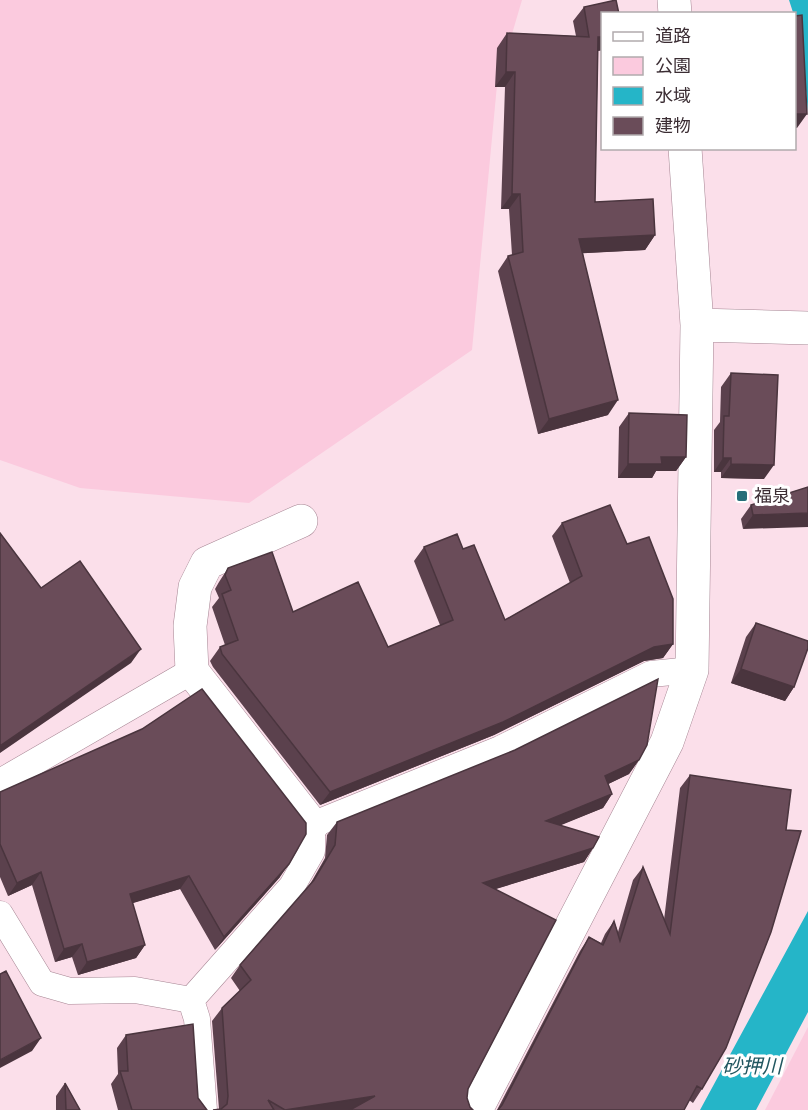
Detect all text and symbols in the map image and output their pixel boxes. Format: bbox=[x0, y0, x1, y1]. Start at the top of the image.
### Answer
legend bbox=[601, 12, 796, 150]
text: 道路 bbox=[655, 24, 691, 47]
text: 公園 bbox=[655, 54, 691, 77]
text: 水域 bbox=[655, 84, 691, 107]
text: 建物 bbox=[655, 114, 691, 137]
place label: 福泉 bbox=[754, 484, 790, 507]
marker: 福泉 bbox=[735, 489, 749, 503]
water label: 砂押川 bbox=[722, 1053, 784, 1079]

